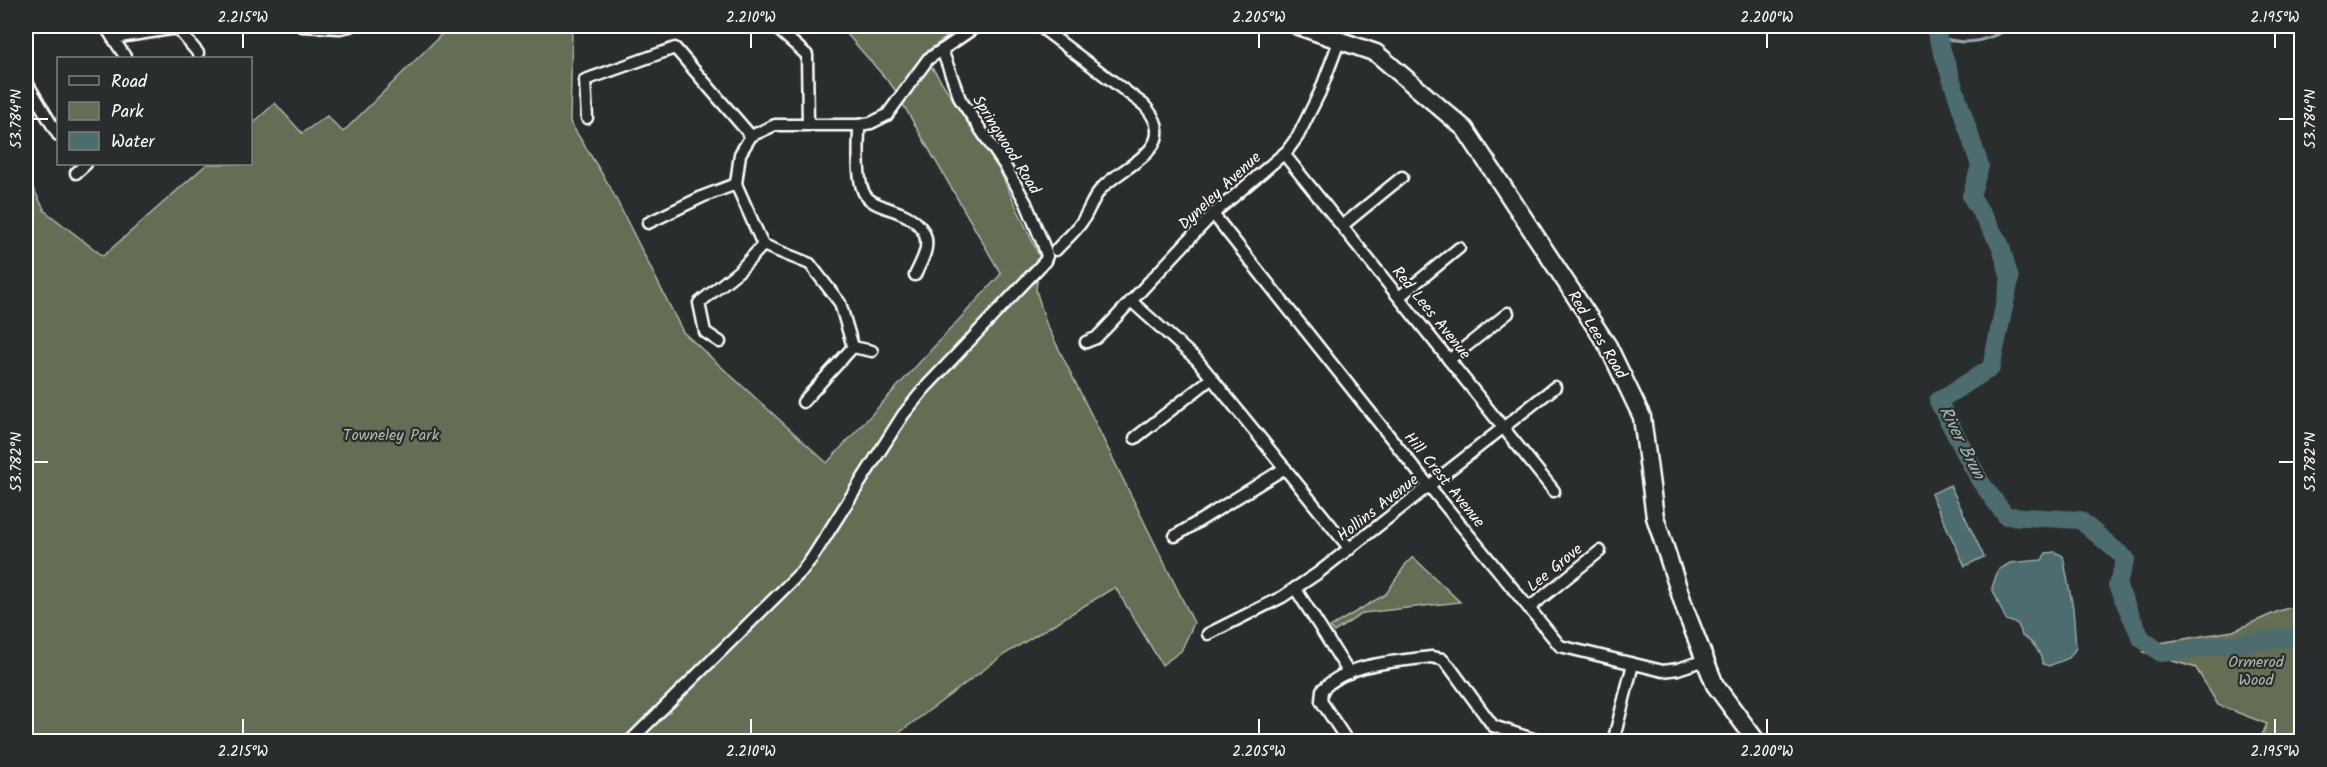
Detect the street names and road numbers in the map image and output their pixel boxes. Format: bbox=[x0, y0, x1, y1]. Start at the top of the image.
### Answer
street label: Springwood Road bbox=[965, 90, 1047, 200]
street label: Dyneley Avenue bbox=[1173, 146, 1267, 236]
street label: Red Lees Avenue bbox=[1385, 261, 1477, 365]
street label: Red Lees Road bbox=[1561, 286, 1634, 385]
street label: Hill Crest Avenue bbox=[1397, 427, 1491, 533]
street label: Hollins Avenue bbox=[1332, 468, 1424, 548]
street label: Lee Grove bbox=[1522, 538, 1588, 598]

